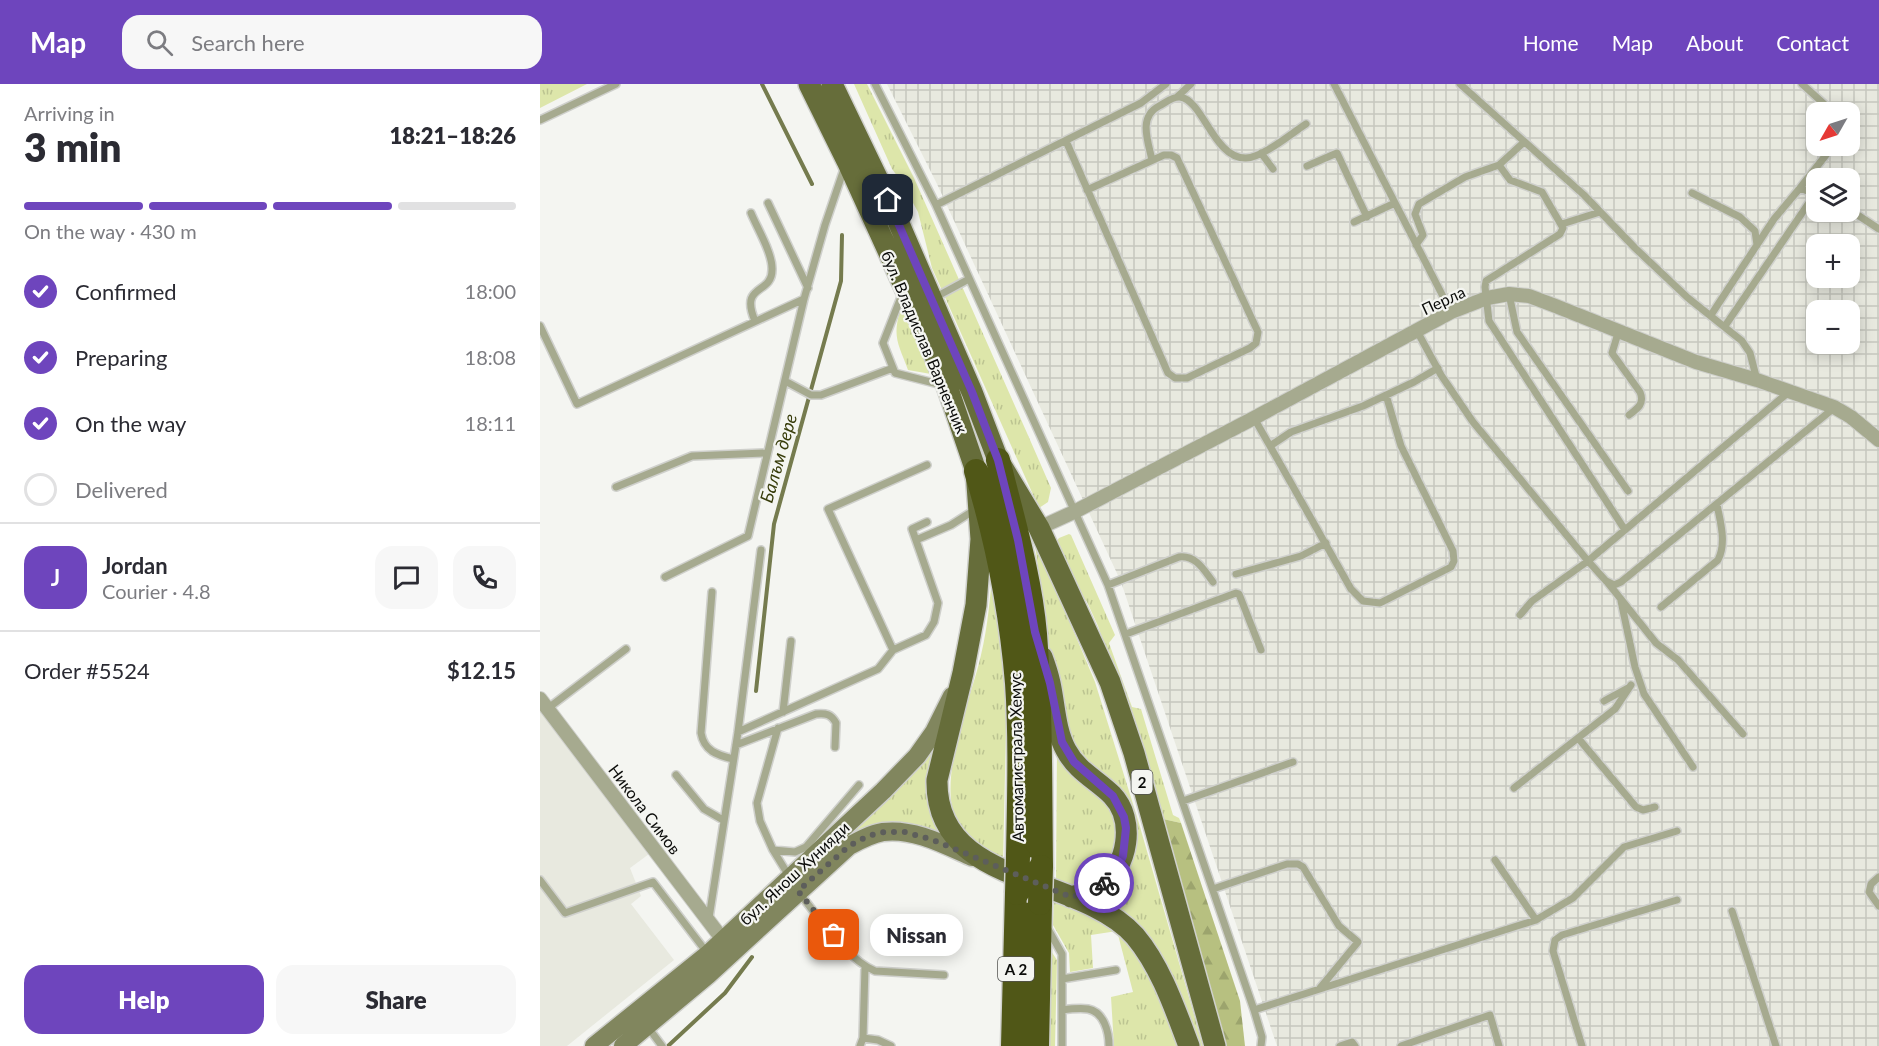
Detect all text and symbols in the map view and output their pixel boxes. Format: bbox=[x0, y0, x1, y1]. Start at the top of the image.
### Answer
search box bbox=[122, 15, 542, 69]
text: Map bbox=[30, 25, 86, 59]
icon: search bbox=[143, 26, 176, 59]
text: Search here bbox=[191, 29, 305, 56]
text: Home bbox=[1523, 30, 1579, 55]
text: Map bbox=[1612, 30, 1653, 55]
text: About bbox=[1686, 30, 1743, 55]
text: Contact bbox=[1776, 30, 1849, 55]
text: Arriving in bbox=[24, 101, 115, 125]
north arrow bbox=[1806, 102, 1860, 156]
map controls bbox=[1806, 102, 1860, 354]
text: 18:21–18:26 bbox=[390, 122, 516, 149]
text: 3 min bbox=[24, 124, 121, 170]
button: layers bbox=[1806, 168, 1860, 222]
pin bbox=[862, 174, 913, 225]
icon: home bbox=[871, 183, 904, 216]
text: On the way · 430 m bbox=[24, 219, 197, 243]
button: + bbox=[1806, 234, 1860, 288]
street label: бул. Владислав Варненчик bbox=[878, 248, 972, 437]
icon: check bbox=[24, 275, 57, 308]
text: Confirmed bbox=[75, 278, 177, 305]
text: 18:00 bbox=[465, 279, 516, 303]
street label: Перла bbox=[1418, 282, 1468, 318]
button: − bbox=[1806, 300, 1860, 354]
icon: check bbox=[24, 341, 57, 374]
text: Preparing bbox=[75, 344, 167, 371]
text: 18:08 bbox=[465, 345, 516, 369]
icon: check bbox=[24, 407, 57, 440]
text: On the way bbox=[75, 410, 186, 437]
text: 18:11 bbox=[465, 411, 516, 435]
water label: Балъм дере bbox=[755, 411, 801, 505]
text: Delivered bbox=[75, 476, 168, 503]
button: chat bbox=[375, 546, 438, 609]
button: phone bbox=[453, 546, 516, 609]
text: Jordan bbox=[102, 552, 168, 579]
text: J bbox=[51, 564, 60, 591]
text: Courier · 4.8 bbox=[102, 579, 211, 603]
text: Order #5524 bbox=[24, 657, 150, 684]
text: $12.15 bbox=[447, 657, 516, 684]
street label: Автомагистрала Хемус bbox=[1005, 672, 1027, 842]
street label: Никола Симов bbox=[605, 760, 685, 858]
road number: 2 bbox=[1132, 770, 1152, 794]
street label: бул. Янош Хунияди bbox=[735, 817, 853, 929]
courier bbox=[1074, 853, 1134, 913]
icon: bike bbox=[1088, 867, 1121, 900]
pin bbox=[808, 909, 859, 960]
callout: Nissan bbox=[870, 914, 963, 956]
icon: bag bbox=[817, 918, 850, 951]
text: Nissan bbox=[886, 923, 947, 947]
road number: A 2 bbox=[998, 957, 1034, 981]
button: Help bbox=[24, 965, 264, 1034]
button: Share bbox=[276, 965, 516, 1034]

